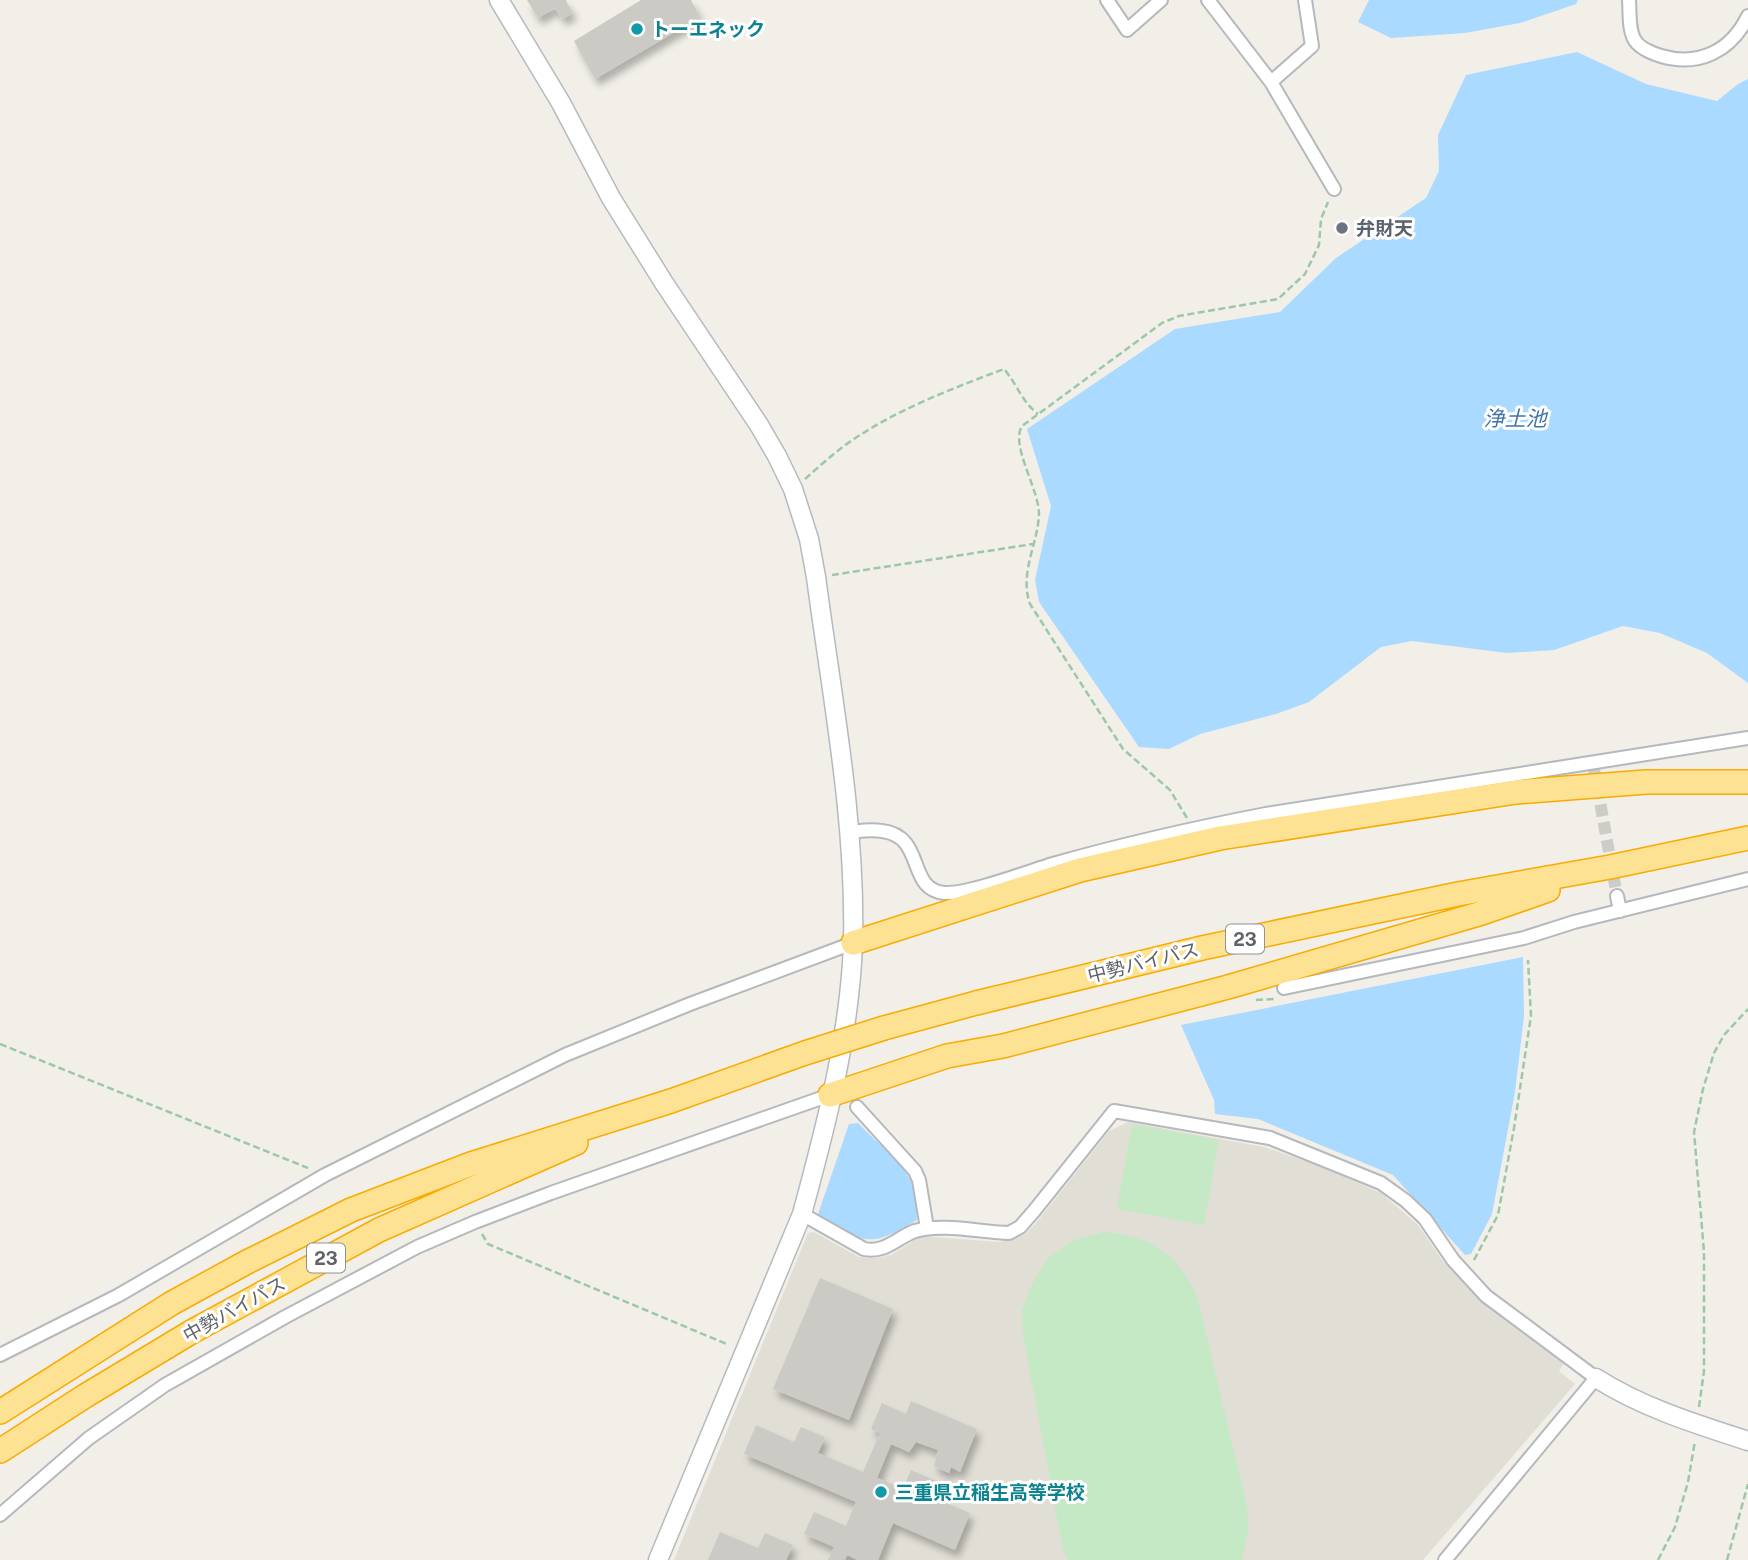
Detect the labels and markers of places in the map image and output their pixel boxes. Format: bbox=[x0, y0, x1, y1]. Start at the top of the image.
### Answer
place label: トーエネック bbox=[651, 18, 765, 40]
marker: トーエネック bbox=[629, 21, 645, 37]
place label: 弁財天 bbox=[1356, 217, 1413, 239]
marker: 弁財天 bbox=[1334, 220, 1350, 236]
place label: 三重県立稲生高等学校 bbox=[895, 1481, 1085, 1503]
marker: 三重県立稲生高等学校 bbox=[873, 1484, 889, 1500]

